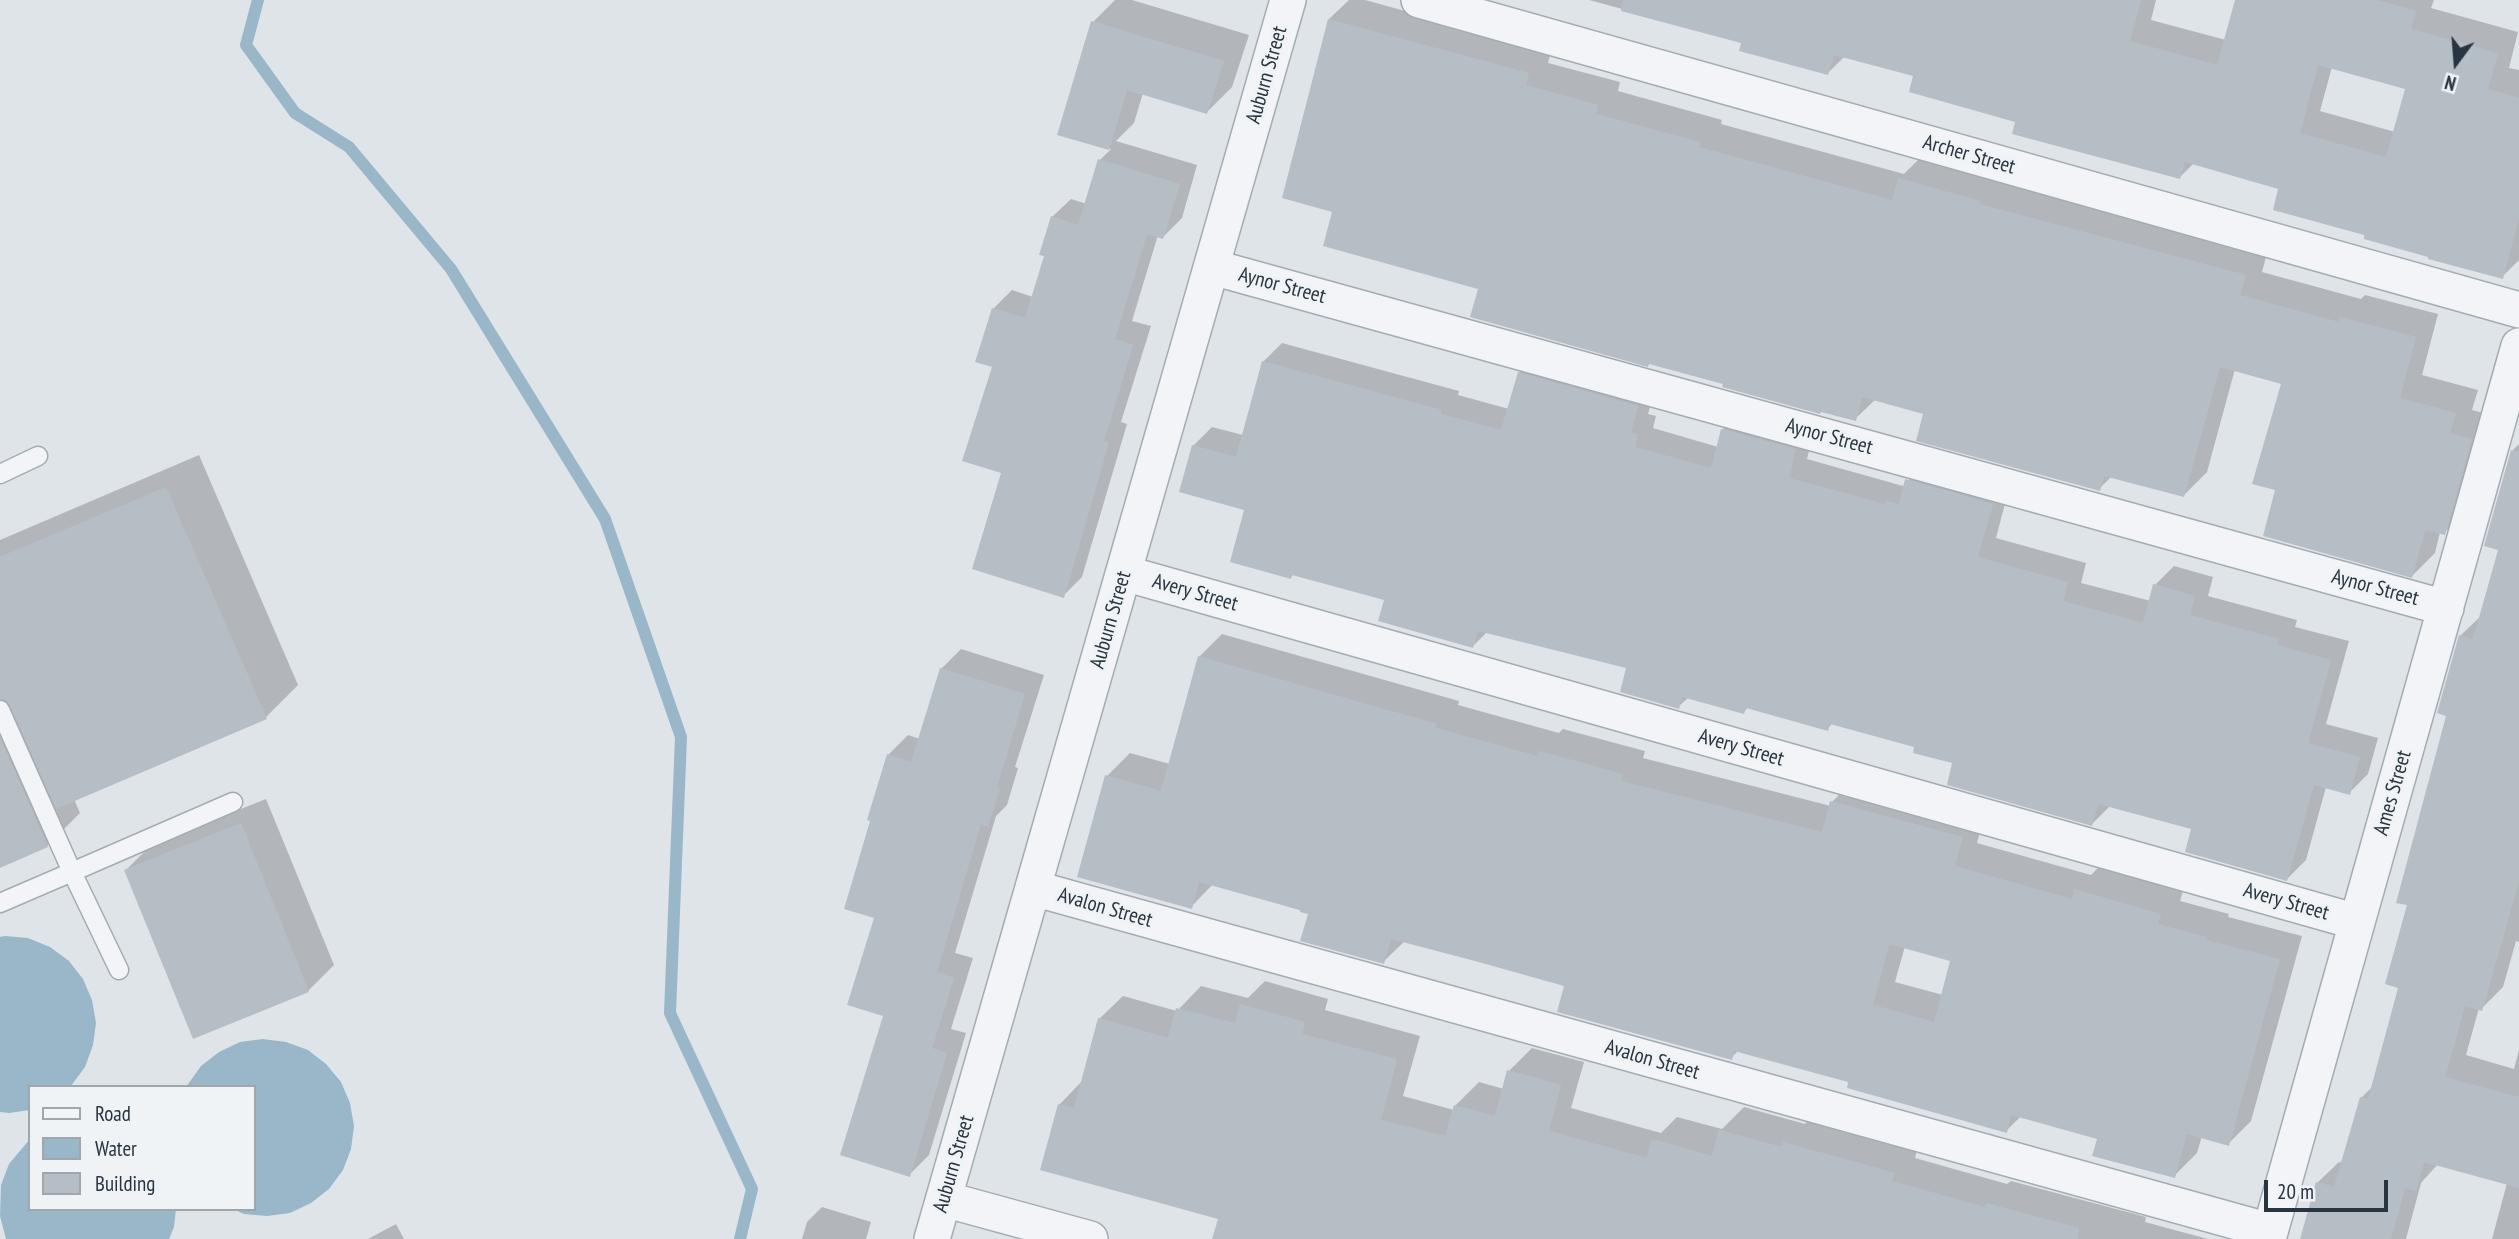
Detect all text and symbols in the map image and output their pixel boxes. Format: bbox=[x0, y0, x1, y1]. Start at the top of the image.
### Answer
street label: Auburn Street bbox=[1241, 23, 1293, 127]
north arrow bbox=[2421, 28, 2491, 98]
text: N bbox=[2442, 70, 2458, 96]
street label: Archer Street bbox=[1920, 130, 2018, 180]
street label: Aynor Street bbox=[1236, 262, 1328, 310]
street label: Aynor Street bbox=[1783, 413, 1875, 461]
street label: Aynor Street bbox=[2329, 564, 2421, 612]
street label: Auburn Street bbox=[1085, 568, 1137, 672]
street label: Avery Street bbox=[1149, 569, 1241, 617]
street label: Avery Street bbox=[1695, 724, 1787, 772]
street label: Ames Street bbox=[2369, 748, 2417, 838]
street label: Avery Street bbox=[2240, 878, 2332, 926]
street label: Avalon Street bbox=[1055, 883, 1155, 933]
street label: Avalon Street bbox=[1602, 1035, 1702, 1085]
legend bbox=[28, 1085, 256, 1211]
text: Road bbox=[95, 1100, 131, 1127]
street label: Auburn Street bbox=[928, 1112, 980, 1216]
text: Water bbox=[95, 1135, 137, 1162]
scale bar bbox=[2267, 1166, 2391, 1210]
text: Building bbox=[95, 1170, 155, 1197]
text: 20 m bbox=[2277, 1178, 2314, 1205]

